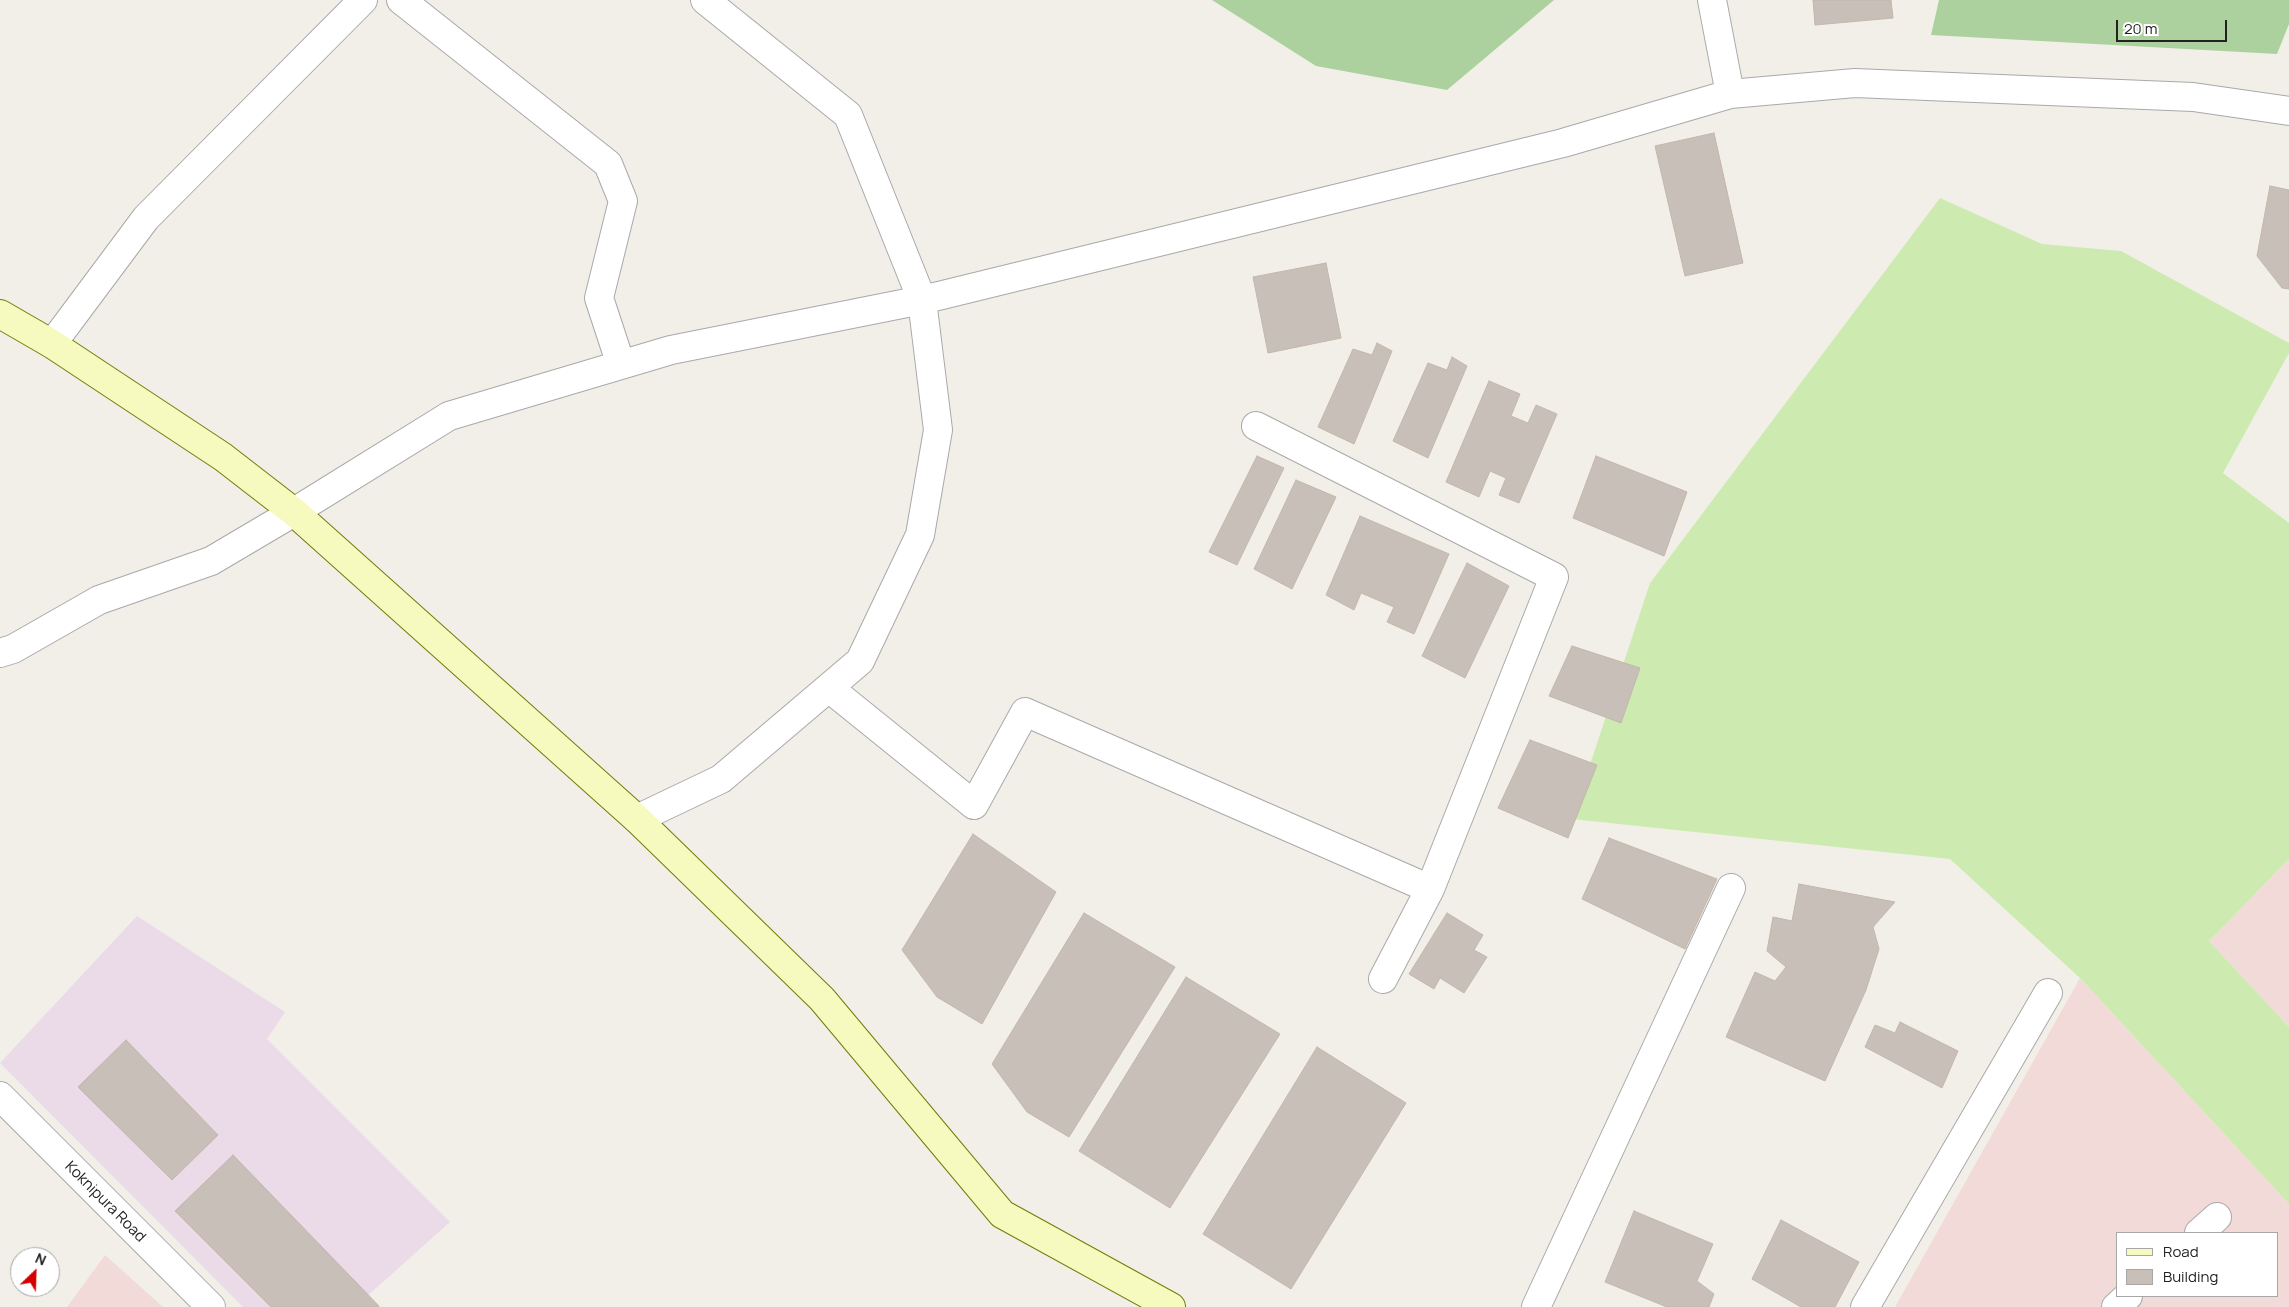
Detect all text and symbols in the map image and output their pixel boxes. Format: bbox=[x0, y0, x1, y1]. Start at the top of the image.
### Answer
scale bar bbox=[2119, 10, 2230, 42]
text: 20 m bbox=[2124, 18, 2157, 39]
street label: Koknipura Road bbox=[61, 1158, 149, 1246]
legend bbox=[2116, 1232, 2279, 1297]
text: Road bbox=[2163, 1241, 2199, 1262]
north arrow bbox=[10, 1247, 60, 1297]
text: N bbox=[32, 1248, 49, 1269]
text: Building bbox=[2163, 1266, 2218, 1287]

